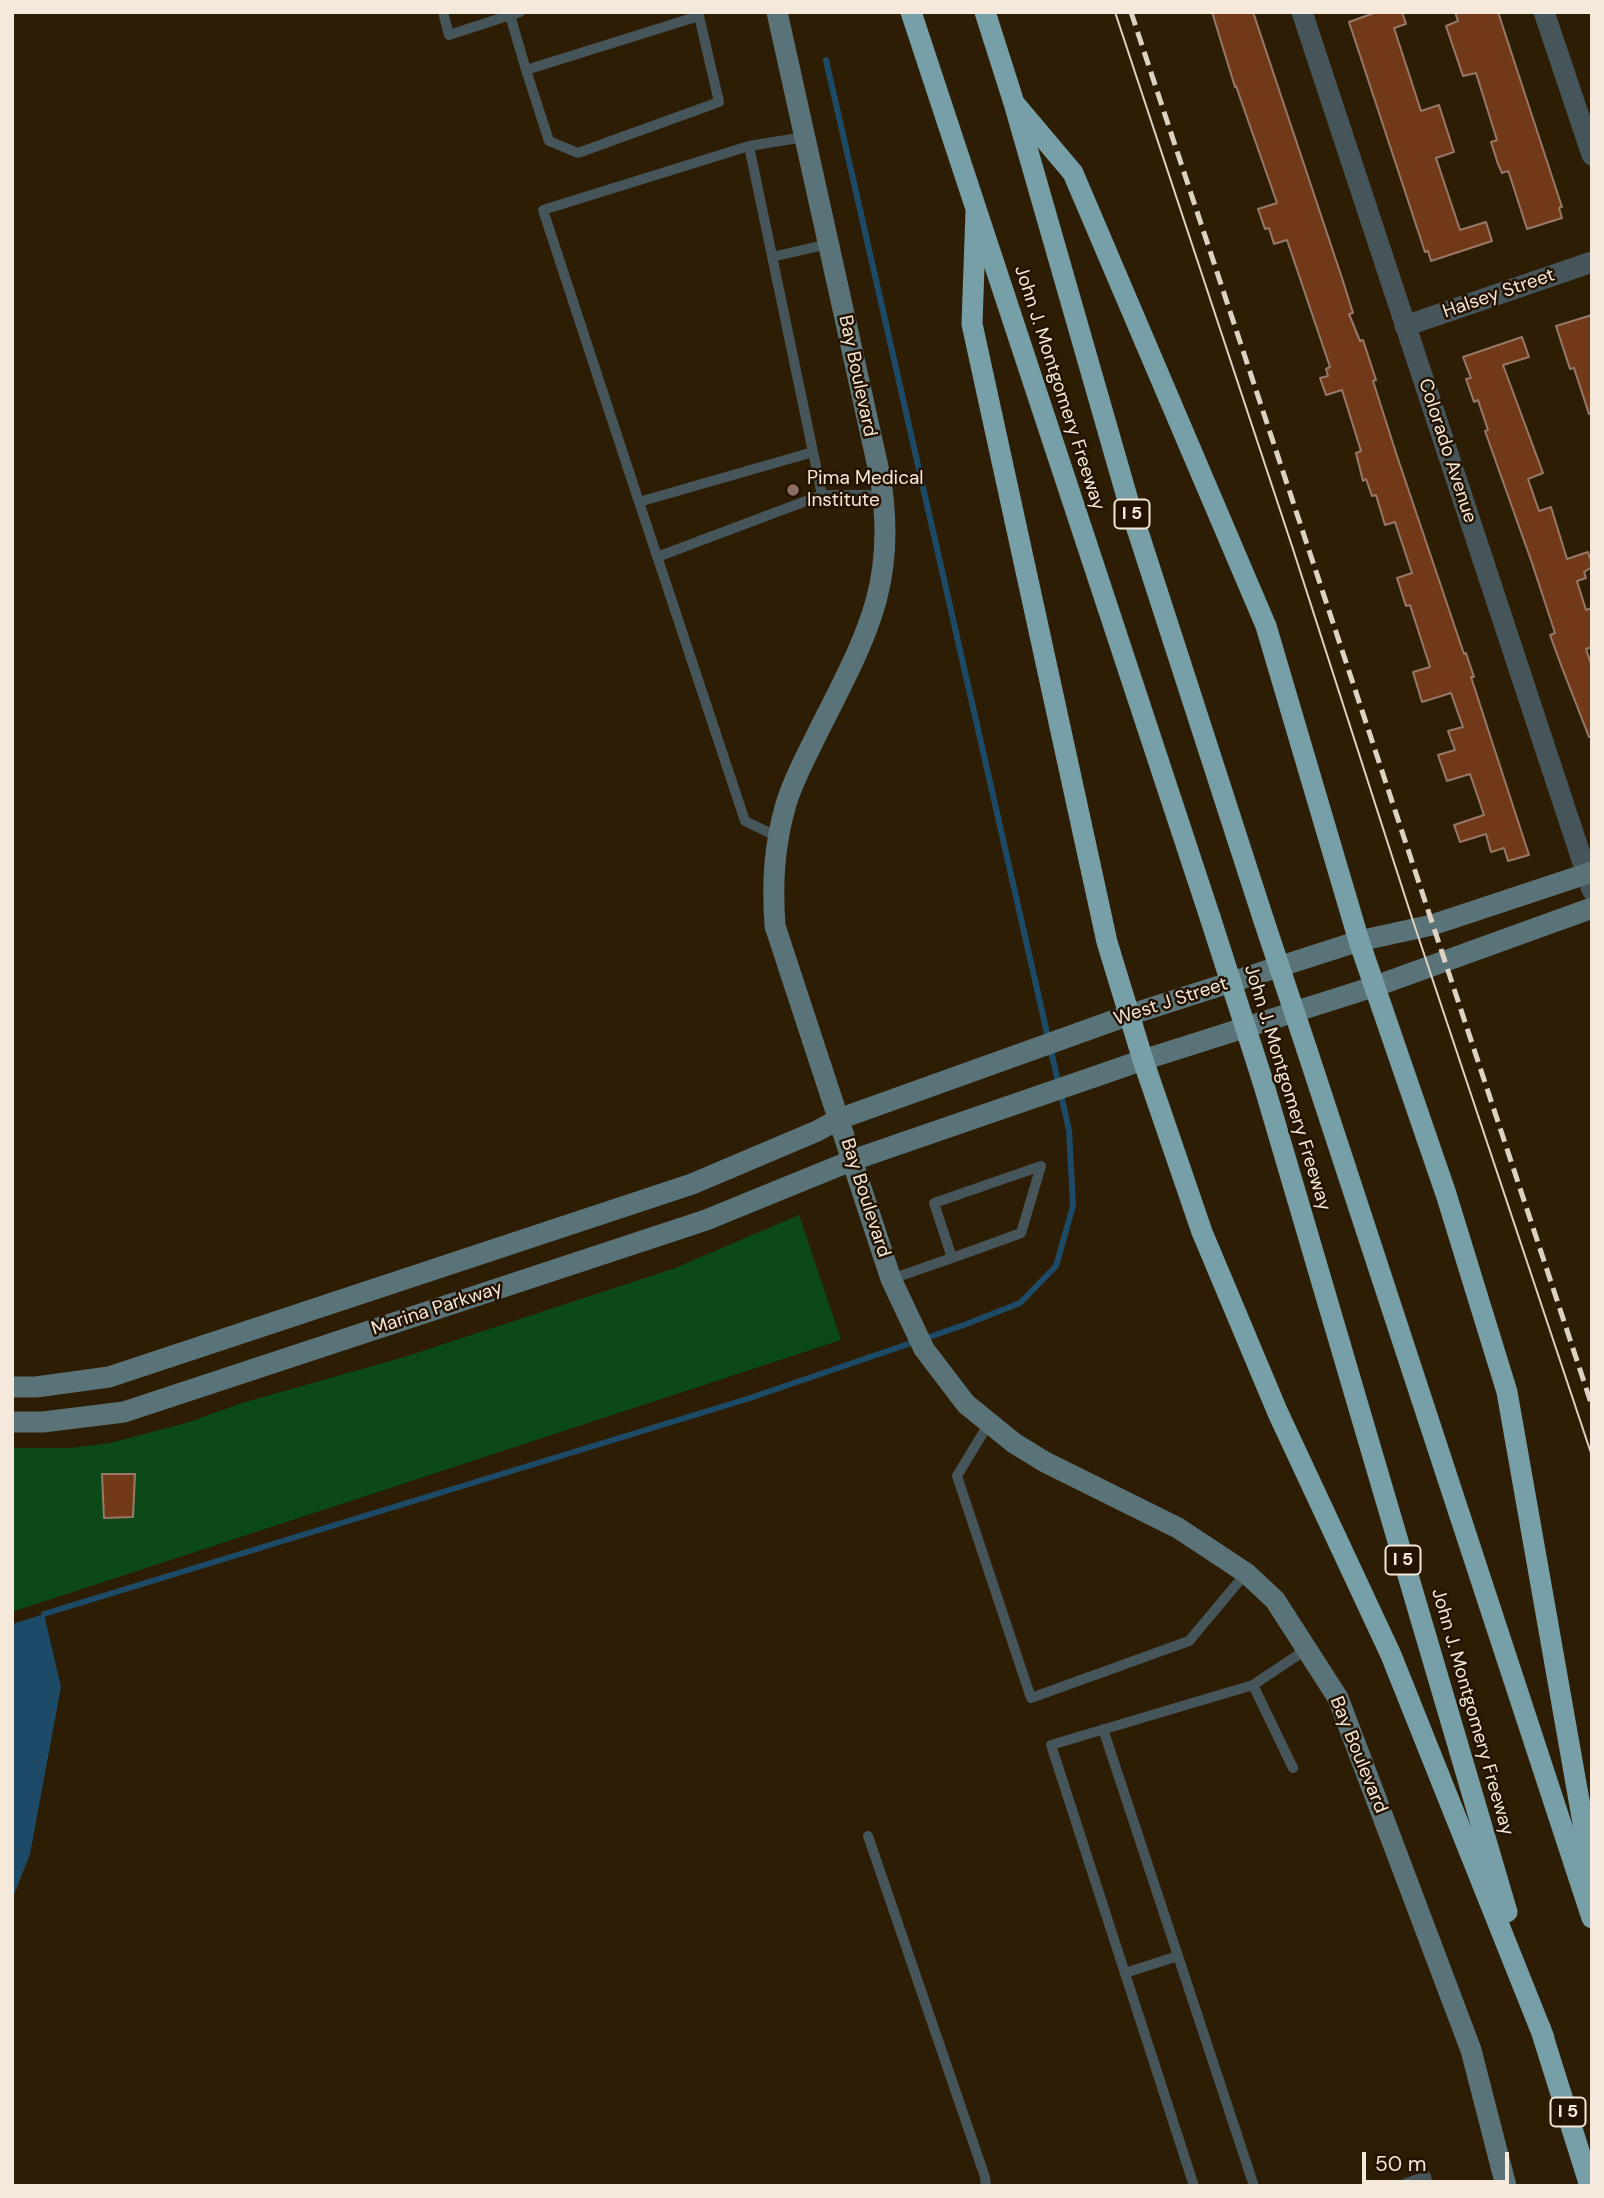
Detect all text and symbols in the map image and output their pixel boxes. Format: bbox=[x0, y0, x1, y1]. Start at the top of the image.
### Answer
street label: John J. Montgomery Freeway bbox=[1009, 263, 1109, 513]
street label: Halsey Street bbox=[1440, 264, 1558, 324]
street label: Bay Boulevard bbox=[833, 313, 881, 439]
street label: Colorado Avenue bbox=[1413, 376, 1481, 526]
place label: Pima Medical Institute bbox=[807, 468, 924, 512]
marker: Pima Medical Institute bbox=[785, 482, 801, 498]
road number: I 5 bbox=[1114, 500, 1150, 528]
street label: John J. Montgomery Freeway bbox=[1239, 962, 1335, 1214]
street label: West J Street bbox=[1111, 973, 1231, 1031]
street label: Bay Boulevard bbox=[835, 1136, 895, 1260]
street label: Marina Parkway bbox=[369, 1277, 505, 1341]
road number: I 5 bbox=[1386, 1546, 1420, 1574]
street label: John J. Montgomery Freeway bbox=[1426, 1586, 1518, 1838]
street label: Bay Boulevard bbox=[1324, 1693, 1392, 1817]
road number: I 5 bbox=[1550, 2098, 1586, 2126]
scale bar bbox=[1366, 2138, 1513, 2182]
text: 50 m bbox=[1375, 2150, 1426, 2178]

